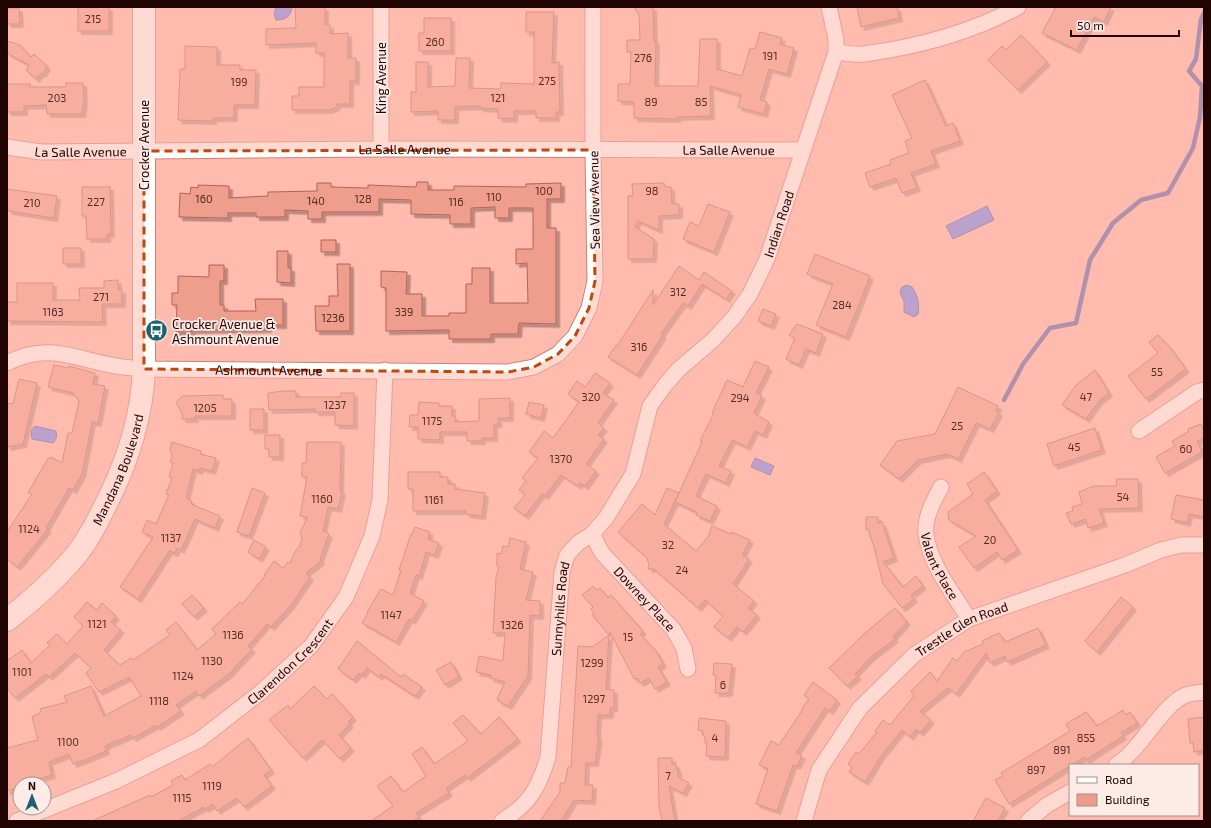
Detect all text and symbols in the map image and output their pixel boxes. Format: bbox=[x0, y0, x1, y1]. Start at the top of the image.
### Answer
house number: 215 bbox=[85, 12, 101, 25]
scale bar bbox=[1071, 12, 1179, 38]
text: 50 m bbox=[1077, 18, 1104, 32]
house number: 260 bbox=[425, 35, 445, 48]
street label: King Avenue bbox=[373, 42, 389, 114]
house number: 191 bbox=[762, 49, 778, 62]
house number: 276 bbox=[634, 51, 652, 64]
house number: 275 bbox=[538, 74, 556, 87]
house number: 199 bbox=[231, 75, 247, 88]
house number: 203 bbox=[48, 91, 66, 104]
house number: 121 bbox=[491, 91, 505, 104]
house number: 89 bbox=[645, 95, 657, 108]
house number: 85 bbox=[695, 95, 707, 108]
street label: Crocker Avenue bbox=[136, 100, 152, 190]
street label: La Salle Avenue bbox=[359, 141, 451, 157]
street label: La Salle Avenue bbox=[683, 142, 775, 158]
street label: La Salle Avenue bbox=[33, 143, 127, 160]
street label: Sea View Avenue bbox=[585, 150, 603, 249]
house number: 100 bbox=[535, 184, 553, 197]
house number: 98 bbox=[646, 184, 658, 197]
street label: Indian Road bbox=[760, 189, 797, 259]
house number: 110 bbox=[486, 190, 502, 203]
house number: 160 bbox=[195, 192, 213, 205]
house number: 128 bbox=[354, 192, 372, 205]
house number: 140 bbox=[307, 194, 325, 207]
house number: 227 bbox=[87, 195, 105, 208]
house number: 116 bbox=[448, 195, 464, 208]
house number: 210 bbox=[23, 196, 41, 209]
house number: 312 bbox=[670, 285, 686, 298]
house number: 271 bbox=[93, 290, 109, 303]
house number: 284 bbox=[832, 298, 852, 311]
house number: 1163 bbox=[42, 305, 64, 318]
house number: 339 bbox=[395, 305, 413, 318]
house number: 1236 bbox=[322, 311, 344, 324]
place label: Crocker Avenue & Ashmount Avenue bbox=[172, 316, 279, 347]
bus stop icon: Crocker Avenue & Ashmount Avenue bbox=[143, 318, 169, 344]
house number: 316 bbox=[631, 340, 647, 353]
street label: Ashmount Avenue bbox=[215, 362, 323, 378]
house number: 55 bbox=[1151, 365, 1163, 378]
house number: 320 bbox=[582, 390, 600, 403]
house number: 47 bbox=[1080, 390, 1093, 403]
house number: 294 bbox=[730, 391, 750, 404]
house number: 1237 bbox=[324, 398, 347, 411]
house number: 1205 bbox=[193, 401, 217, 414]
street label: Mandana Boulevard bbox=[89, 412, 146, 528]
house number: 1175 bbox=[422, 414, 442, 427]
house number: 25 bbox=[951, 419, 963, 432]
house number: 45 bbox=[1068, 440, 1080, 453]
house number: 60 bbox=[1180, 442, 1192, 455]
house number: 1370 bbox=[550, 452, 572, 465]
house number: 54 bbox=[1117, 490, 1130, 503]
house number: 1160 bbox=[311, 492, 333, 505]
house number: 1161 bbox=[424, 493, 444, 506]
house number: 1124 bbox=[18, 522, 40, 535]
house number: 1137 bbox=[161, 531, 182, 544]
street label: Valant Place bbox=[918, 531, 962, 603]
house number: 20 bbox=[984, 533, 996, 546]
house number: 32 bbox=[662, 538, 674, 551]
street label: Sunnyhills Road bbox=[548, 559, 573, 656]
street label: Downey Place bbox=[611, 563, 679, 634]
house number: 24 bbox=[676, 563, 689, 576]
street label: Trestle Glen Road bbox=[912, 598, 1010, 660]
house number: 1147 bbox=[380, 608, 402, 621]
street label: Clarendon Crescent bbox=[244, 615, 336, 708]
house number: 1121 bbox=[87, 617, 107, 630]
house number: 1326 bbox=[501, 618, 523, 631]
house number: 1136 bbox=[222, 628, 244, 641]
house number: 15 bbox=[623, 630, 633, 643]
house number: 1130 bbox=[201, 654, 223, 667]
house number: 1299 bbox=[580, 656, 604, 669]
house number: 1101 bbox=[12, 665, 32, 678]
house number: 1124 bbox=[172, 669, 194, 682]
house number: 6 bbox=[720, 678, 726, 691]
house number: 1297 bbox=[583, 692, 606, 705]
house number: 1118 bbox=[149, 694, 169, 707]
house number: 4 bbox=[712, 731, 719, 744]
house number: 855 bbox=[1077, 731, 1095, 744]
house number: 1100 bbox=[57, 735, 79, 748]
house number: 891 bbox=[1053, 743, 1071, 756]
house number: 897 bbox=[1027, 763, 1046, 776]
legend bbox=[1069, 764, 1199, 816]
house number: 7 bbox=[665, 769, 671, 782]
text: Road bbox=[1105, 772, 1133, 786]
north arrow bbox=[12, 776, 52, 816]
text: N bbox=[28, 779, 36, 792]
house number: 1119 bbox=[202, 779, 222, 792]
house number: 1115 bbox=[172, 791, 192, 804]
text: Building bbox=[1105, 792, 1150, 806]

